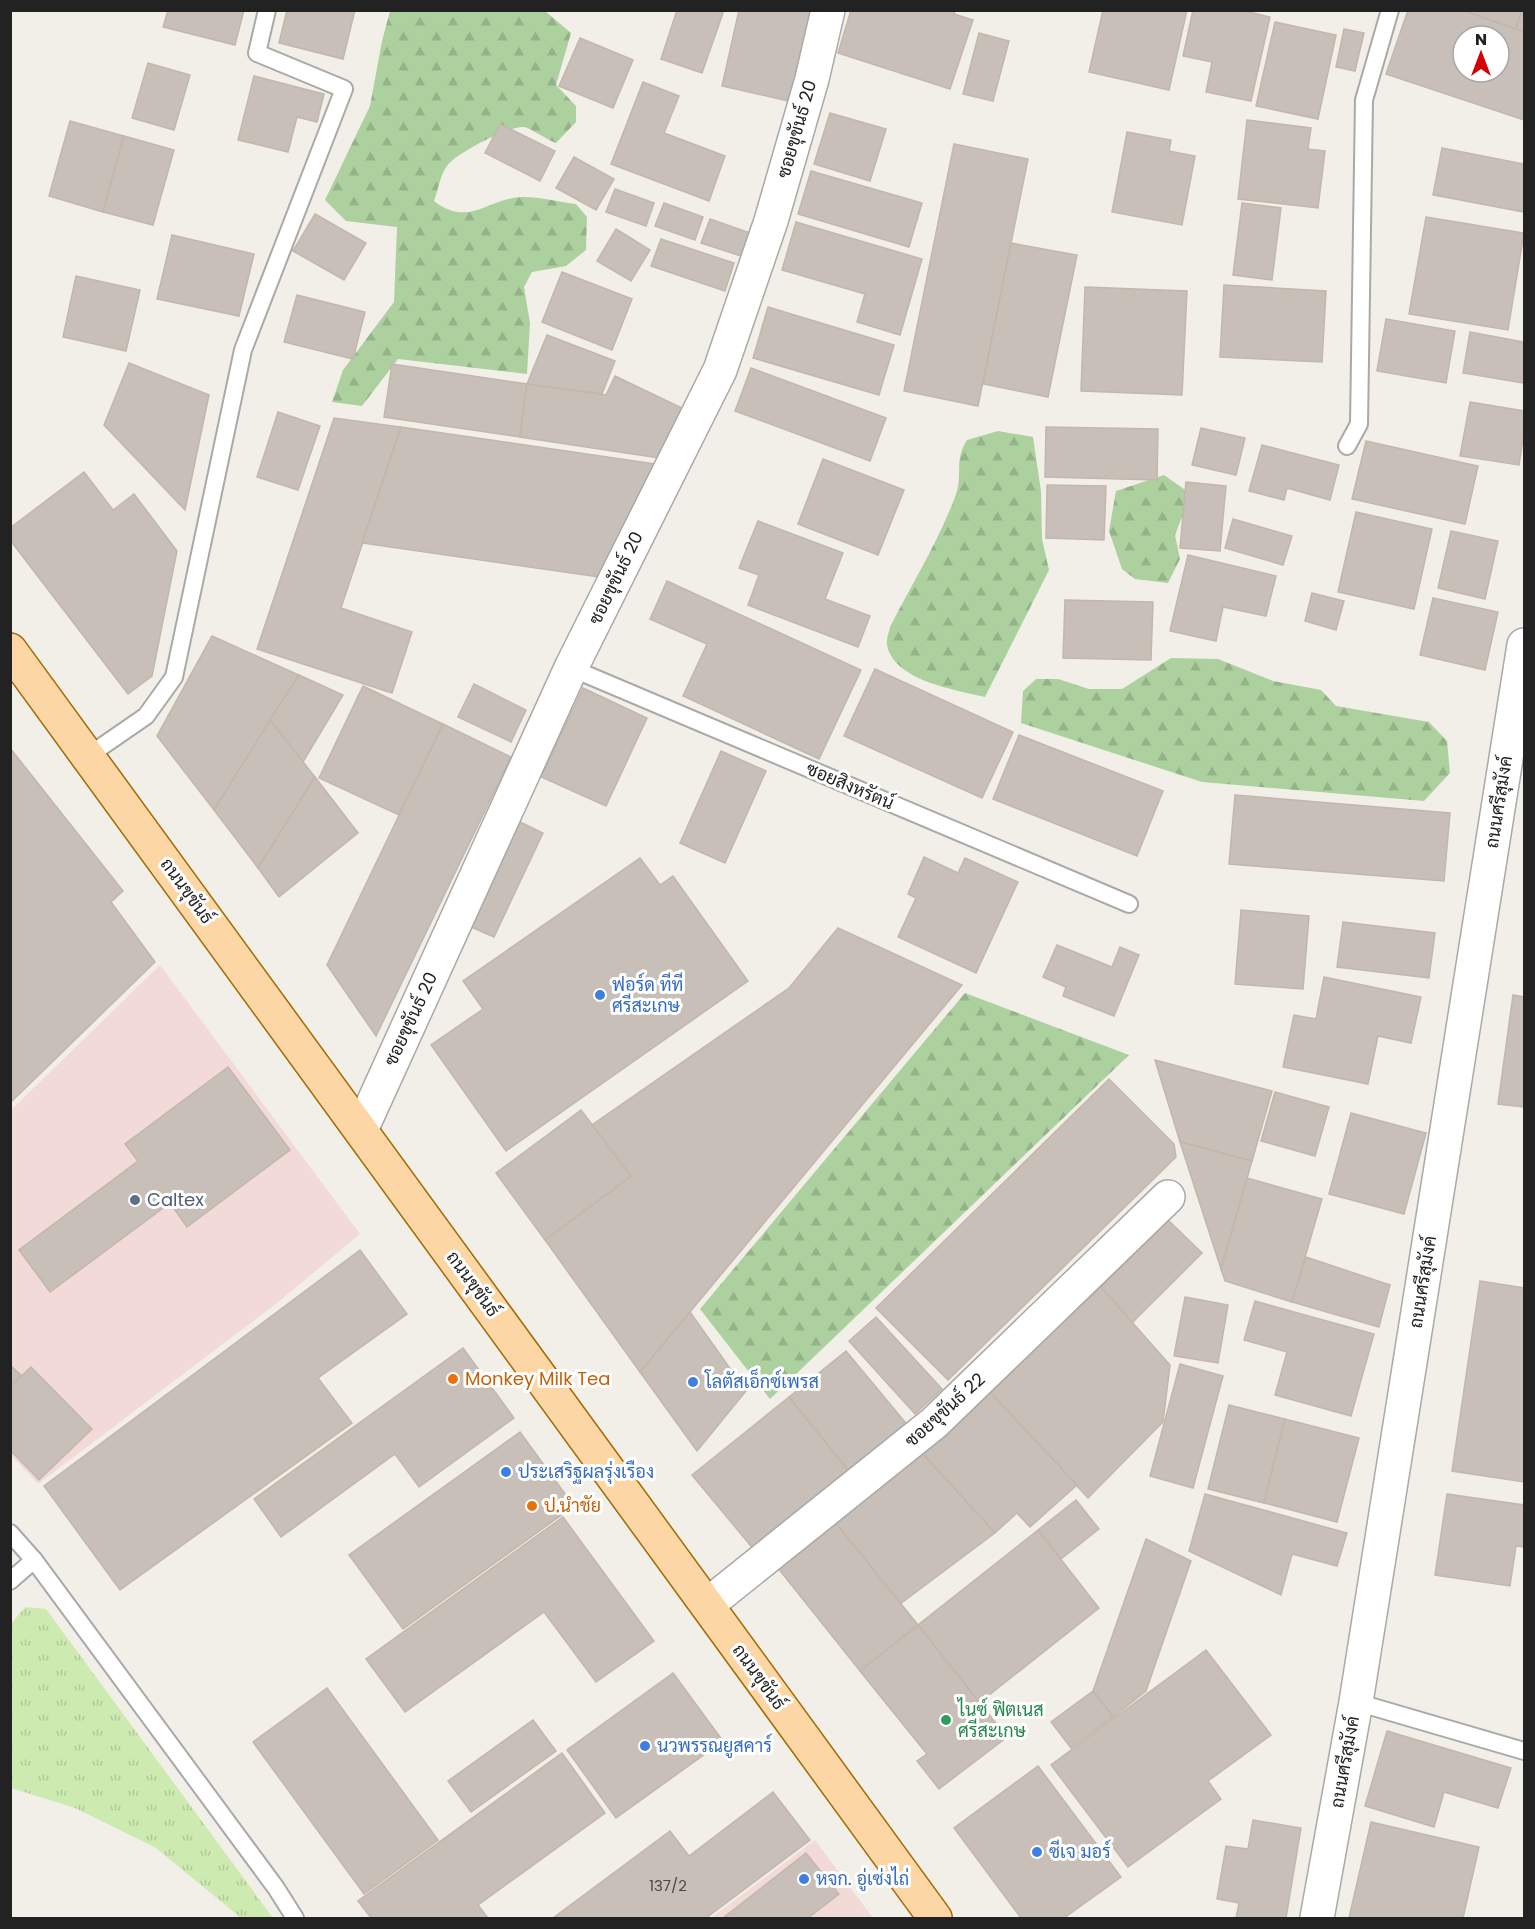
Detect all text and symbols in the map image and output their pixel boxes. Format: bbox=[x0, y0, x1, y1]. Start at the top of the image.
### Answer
north arrow bbox=[1451, 24, 1511, 84]
text: N bbox=[1475, 28, 1487, 51]
street label: ซอยขุขันธ์ 20 bbox=[771, 77, 822, 181]
street label: ซอยขุขันธ์ 20 bbox=[582, 527, 649, 629]
street label: ถนนศรีสุมังค์ bbox=[1479, 754, 1518, 850]
street label: ซอยสิงหรัตน์ bbox=[802, 756, 898, 815]
street label: ถนนขุขันธ์ bbox=[155, 853, 220, 929]
street label: ซอยขุขันธ์ 20 bbox=[378, 968, 443, 1070]
place label: ฟอร์ด ทีที ศรีสะเกษ bbox=[612, 972, 683, 1018]
marker: ฟอร์ด ทีที ศรีสะเกษ bbox=[593, 988, 607, 1002]
place label: Caltex bbox=[147, 1187, 204, 1212]
marker: Caltex bbox=[128, 1193, 142, 1207]
street label: ถนนศรีสุมังค์ bbox=[1403, 1234, 1442, 1330]
street label: ถนนขุขันธ์ bbox=[441, 1246, 506, 1322]
place label: Monkey Milk Tea bbox=[465, 1366, 610, 1391]
street label: ซอยขุขันธ์ 22 bbox=[899, 1367, 990, 1452]
place label: โลตัสเอ็กซ์เพรส bbox=[704, 1368, 819, 1394]
marker: Monkey Milk Tea bbox=[446, 1372, 460, 1386]
marker: โลตัสเอ็กซ์เพรส bbox=[686, 1375, 700, 1389]
place label: ประเสริฐผลรุ่งเรือง bbox=[518, 1459, 654, 1484]
marker: ประเสริฐผลรุ่งเรือง bbox=[499, 1465, 513, 1479]
place label: ป.นำชัย bbox=[544, 1493, 601, 1518]
marker: ป.นำชัย bbox=[525, 1499, 539, 1513]
street label: ถนนขุขันธ์ bbox=[727, 1639, 792, 1715]
place label: ไนซ์ ฟิตเนส ศรีสะเกษ bbox=[956, 1697, 1044, 1743]
marker: ไนซ์ ฟิตเนส ศรีสะเกษ bbox=[939, 1713, 953, 1727]
street label: ถนนศรีสุมังค์ bbox=[1324, 1714, 1365, 1810]
place label: นวพรรณยูสคาร์ bbox=[657, 1733, 772, 1759]
marker: นวพรรณยูสคาร์ bbox=[638, 1739, 652, 1753]
place label: ซีเจ มอร์ bbox=[1049, 1839, 1111, 1864]
marker: ซีเจ มอร์ bbox=[1030, 1845, 1044, 1859]
place label: หจก. อู่เซ่งไถ่ bbox=[816, 1866, 909, 1892]
marker: หจก. อู่เซ่งไถ่ bbox=[797, 1872, 811, 1886]
house number: 137/2 bbox=[649, 1875, 687, 1896]

